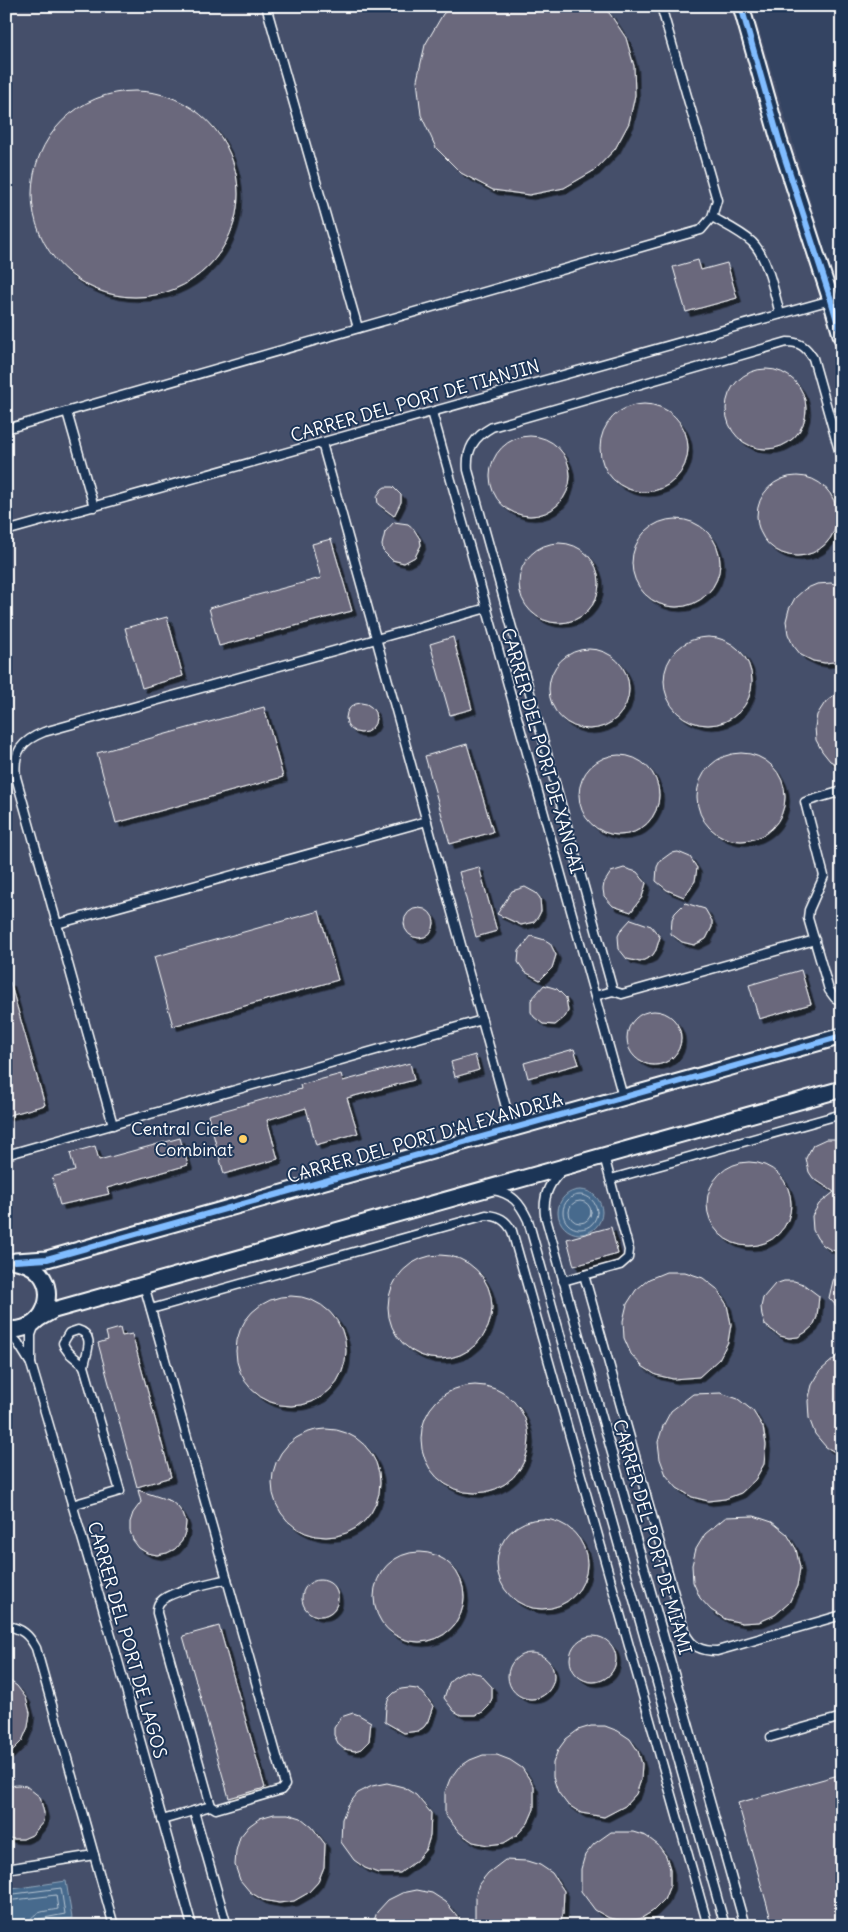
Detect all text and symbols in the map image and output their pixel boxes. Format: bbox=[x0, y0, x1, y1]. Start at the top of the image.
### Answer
street label: CARRER DEL PORT DE TIANJIN bbox=[288, 354, 542, 447]
street label: CARRER DEL PORT DE XANGAI bbox=[496, 625, 589, 877]
street label: CARRER DEL PORT D'ALEXANDRIA bbox=[284, 1087, 565, 1188]
place label: Central Cicle Combinat bbox=[131, 1117, 233, 1161]
marker: Central Cicle Combinat bbox=[237, 1133, 249, 1145]
street label: CARRER DEL PORT DE MIAMI bbox=[608, 1417, 697, 1657]
street label: CARRER DEL PORT DE LAGOS bbox=[83, 1519, 172, 1761]

